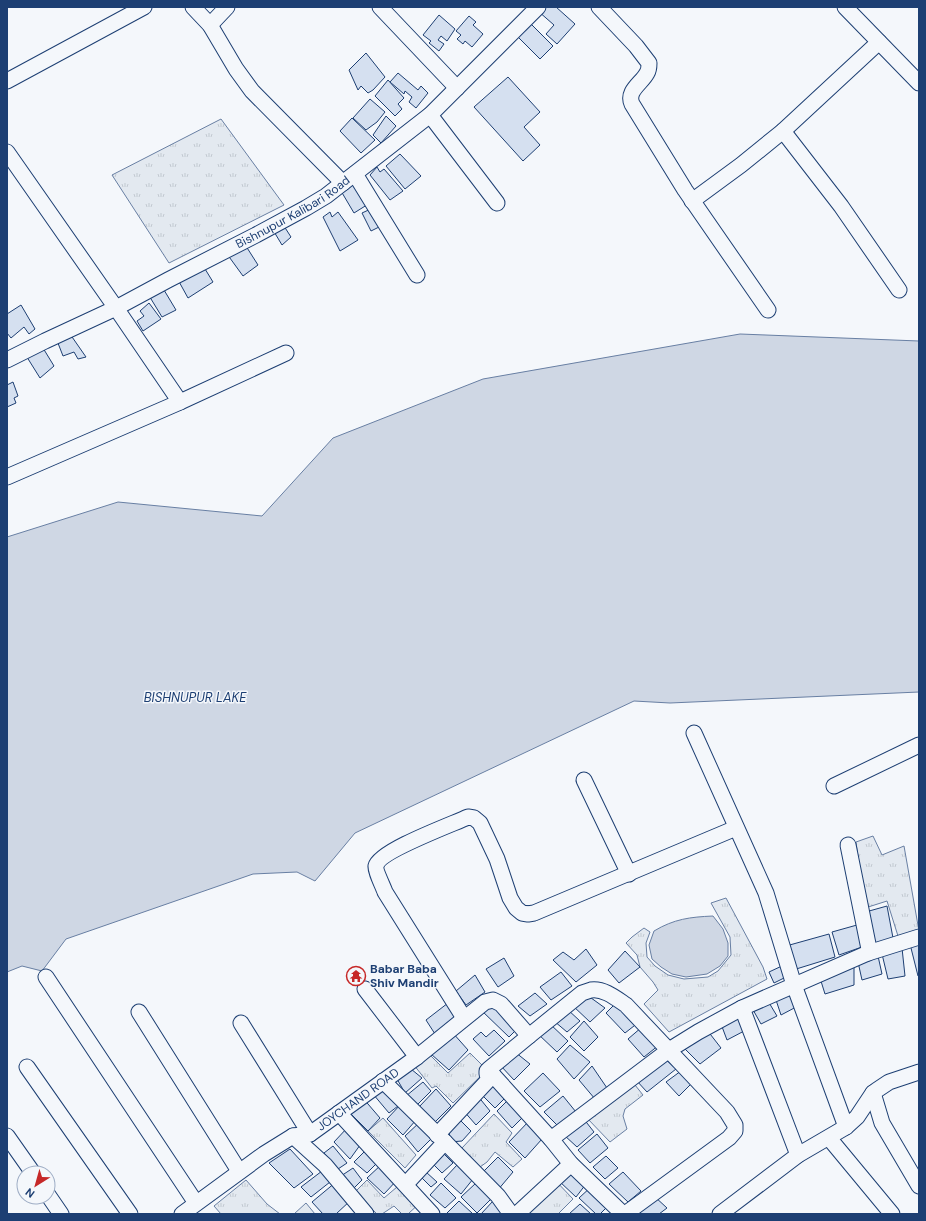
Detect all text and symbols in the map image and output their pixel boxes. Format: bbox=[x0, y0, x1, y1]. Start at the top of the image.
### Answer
street label: Bishnupur Kalibari Road bbox=[233, 172, 353, 252]
water label: BISHNUPUR LAKE bbox=[144, 689, 247, 706]
place label: Babar Baba Shiv Mandir bbox=[370, 961, 439, 991]
temple icon: Babar Baba Shiv Mandir bbox=[345, 965, 367, 987]
street label: JOYCHAND ROAD bbox=[314, 1064, 402, 1134]
north arrow bbox=[16, 1165, 56, 1205]
text: N bbox=[23, 1185, 37, 1201]

